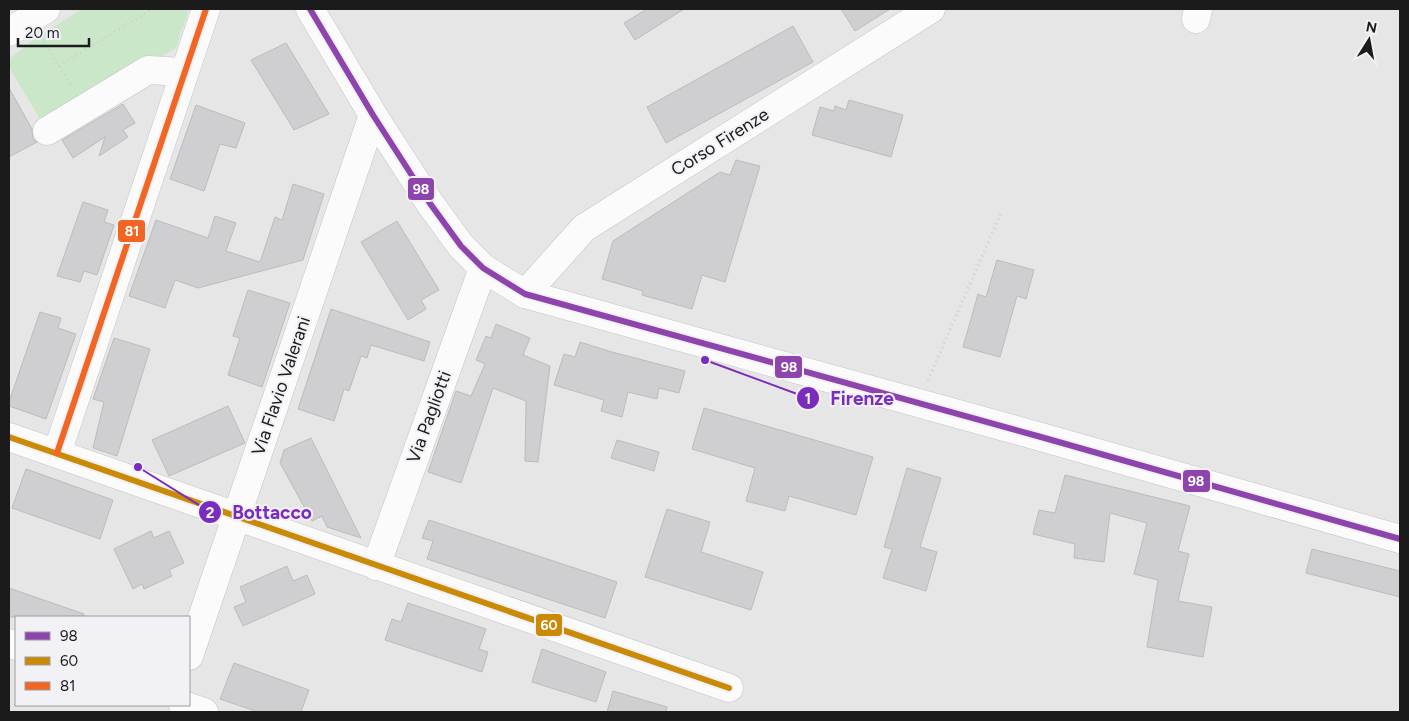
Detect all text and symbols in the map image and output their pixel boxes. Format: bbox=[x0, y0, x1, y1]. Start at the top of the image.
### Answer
scale bar bbox=[18, 15, 89, 47]
north arrow bbox=[1344, 15, 1394, 65]
text: N bbox=[1364, 18, 1378, 37]
text: 20 m bbox=[25, 24, 59, 42]
street label: Corso Firenze bbox=[667, 103, 773, 181]
line badge: 98 bbox=[407, 177, 435, 201]
text: 98 bbox=[413, 181, 429, 198]
line badge: 81 bbox=[117, 219, 146, 243]
text: 81 bbox=[125, 223, 139, 240]
street label: Via Flavio Valerani bbox=[247, 314, 315, 458]
line badge: 98 bbox=[774, 355, 803, 379]
text: 98 bbox=[781, 359, 797, 376]
street label: Via Pagliotti bbox=[402, 368, 456, 466]
callout: Firenze bbox=[795, 381, 904, 415]
text: Firenze bbox=[830, 387, 894, 410]
text: 1 bbox=[805, 390, 811, 408]
line badge: 98 bbox=[1182, 469, 1211, 493]
text: 98 bbox=[1188, 473, 1204, 490]
callout: Bottacco bbox=[198, 495, 322, 529]
text: Bottacco bbox=[232, 501, 312, 524]
text: 2 bbox=[206, 504, 215, 522]
line badge: 60 bbox=[535, 613, 563, 637]
legend bbox=[15, 616, 190, 706]
text: 60 bbox=[540, 617, 558, 634]
text: 98 bbox=[60, 627, 78, 645]
text: 60 bbox=[60, 652, 78, 670]
text: 81 bbox=[60, 677, 75, 695]

